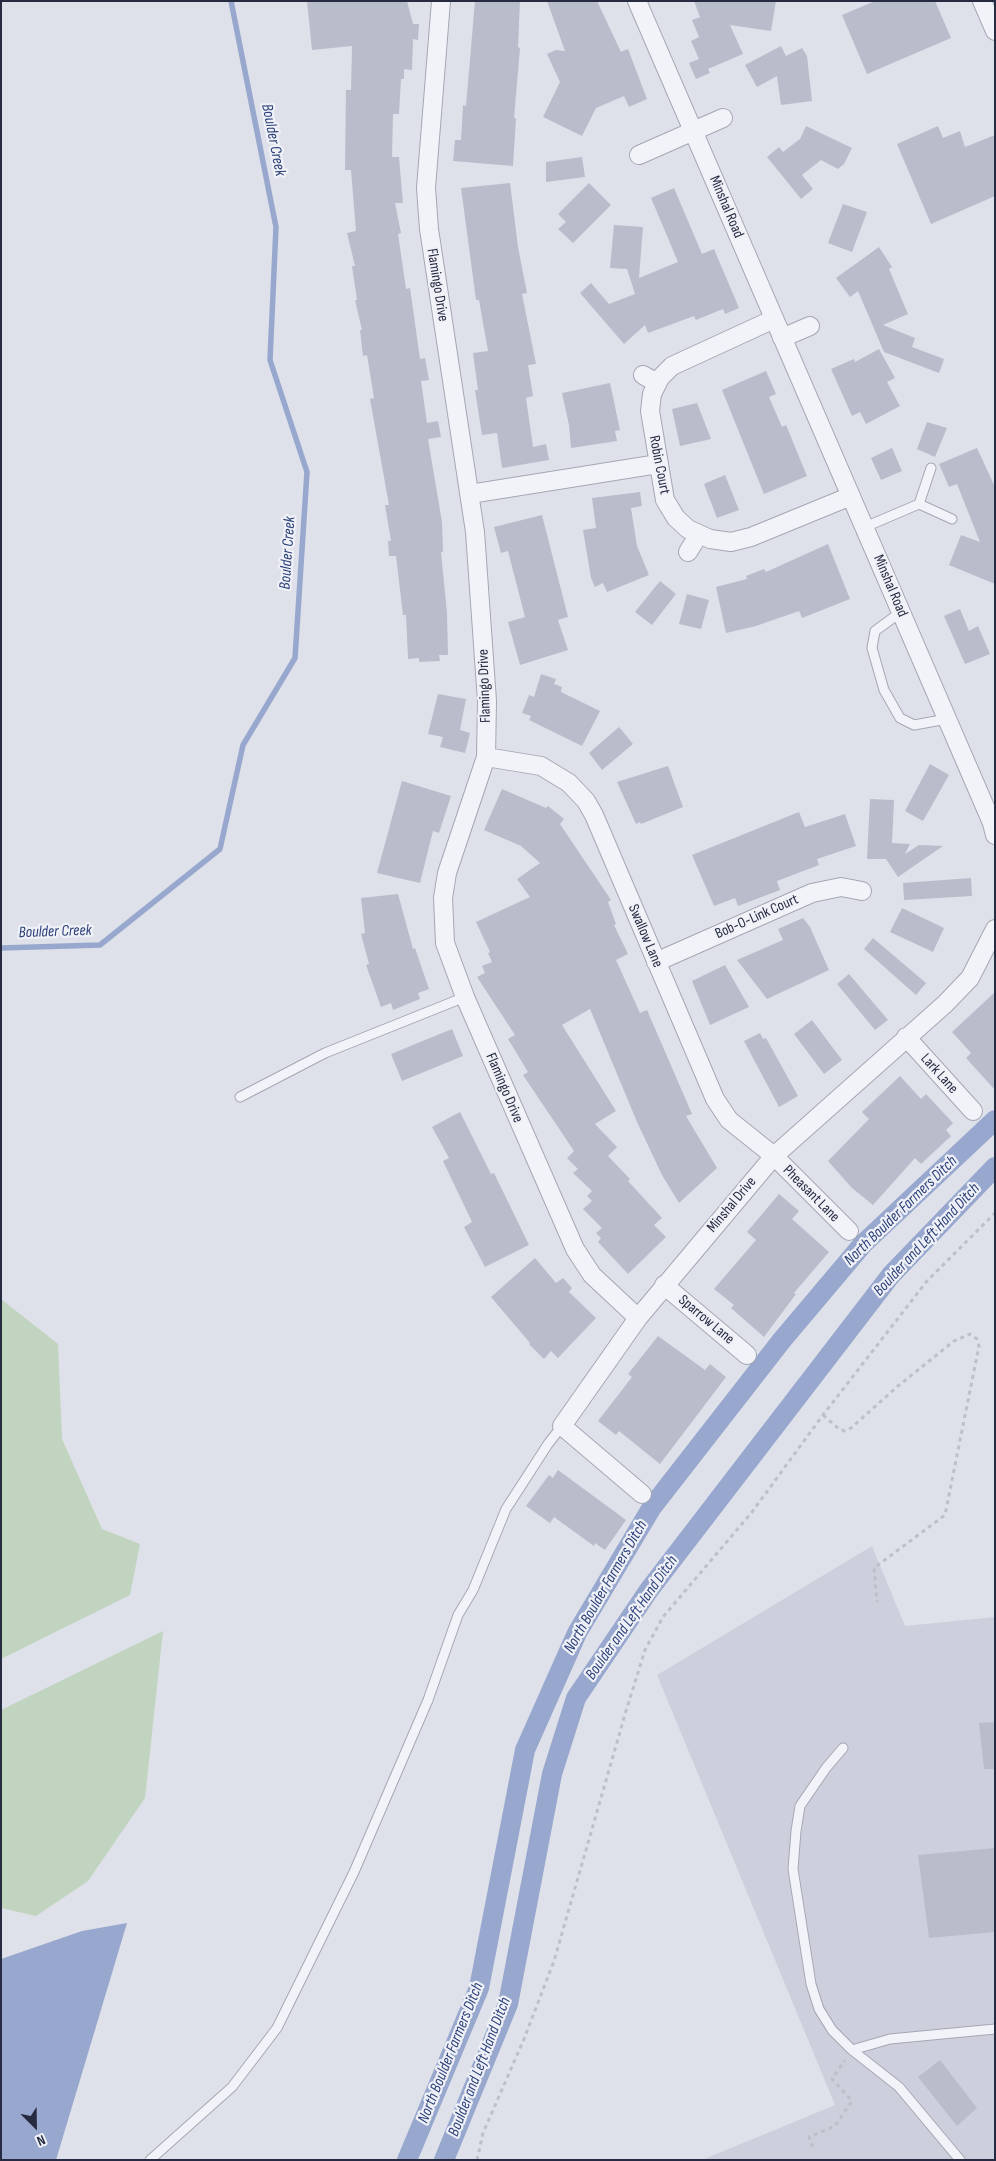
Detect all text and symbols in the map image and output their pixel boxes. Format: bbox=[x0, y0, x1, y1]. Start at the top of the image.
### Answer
water label: Boulder Creek bbox=[257, 102, 289, 178]
street label: Minshal Road bbox=[705, 173, 747, 241]
street label: Flamingo Drive bbox=[422, 247, 452, 323]
street label: Robin Court bbox=[644, 434, 674, 496]
water label: Boulder Creek bbox=[276, 516, 300, 590]
street label: Minshal Road bbox=[869, 552, 911, 620]
street label: Flamingo Drive bbox=[475, 649, 495, 723]
street label: Bob-O-Link Court bbox=[713, 891, 801, 943]
street label: Swallow Lane bbox=[624, 902, 666, 970]
water label: Boulder Creek bbox=[18, 921, 92, 943]
street label: Lark Lane bbox=[916, 1050, 962, 1098]
street label: Flamingo Drive bbox=[481, 1051, 527, 1125]
water label: North Boulder Farmers Ditch bbox=[840, 1152, 962, 1270]
street label: Pheasant Lane bbox=[779, 1162, 843, 1226]
street label: Minshal Drive bbox=[704, 1174, 760, 1236]
water label: Boulder and Left Hand Ditch bbox=[870, 1180, 984, 1300]
street label: Sparrow Lane bbox=[674, 1291, 738, 1349]
water label: North Boulder Farmers Ditch bbox=[560, 1517, 652, 1657]
water label: Boulder and Left Hand Ditch bbox=[582, 1552, 682, 1684]
water label: North Boulder Farmers Ditch bbox=[414, 1980, 488, 2126]
water label: Boulder and Left Hand Ditch bbox=[445, 1995, 515, 2139]
north arrow bbox=[10, 2101, 60, 2151]
text: N bbox=[34, 2131, 48, 2150]

